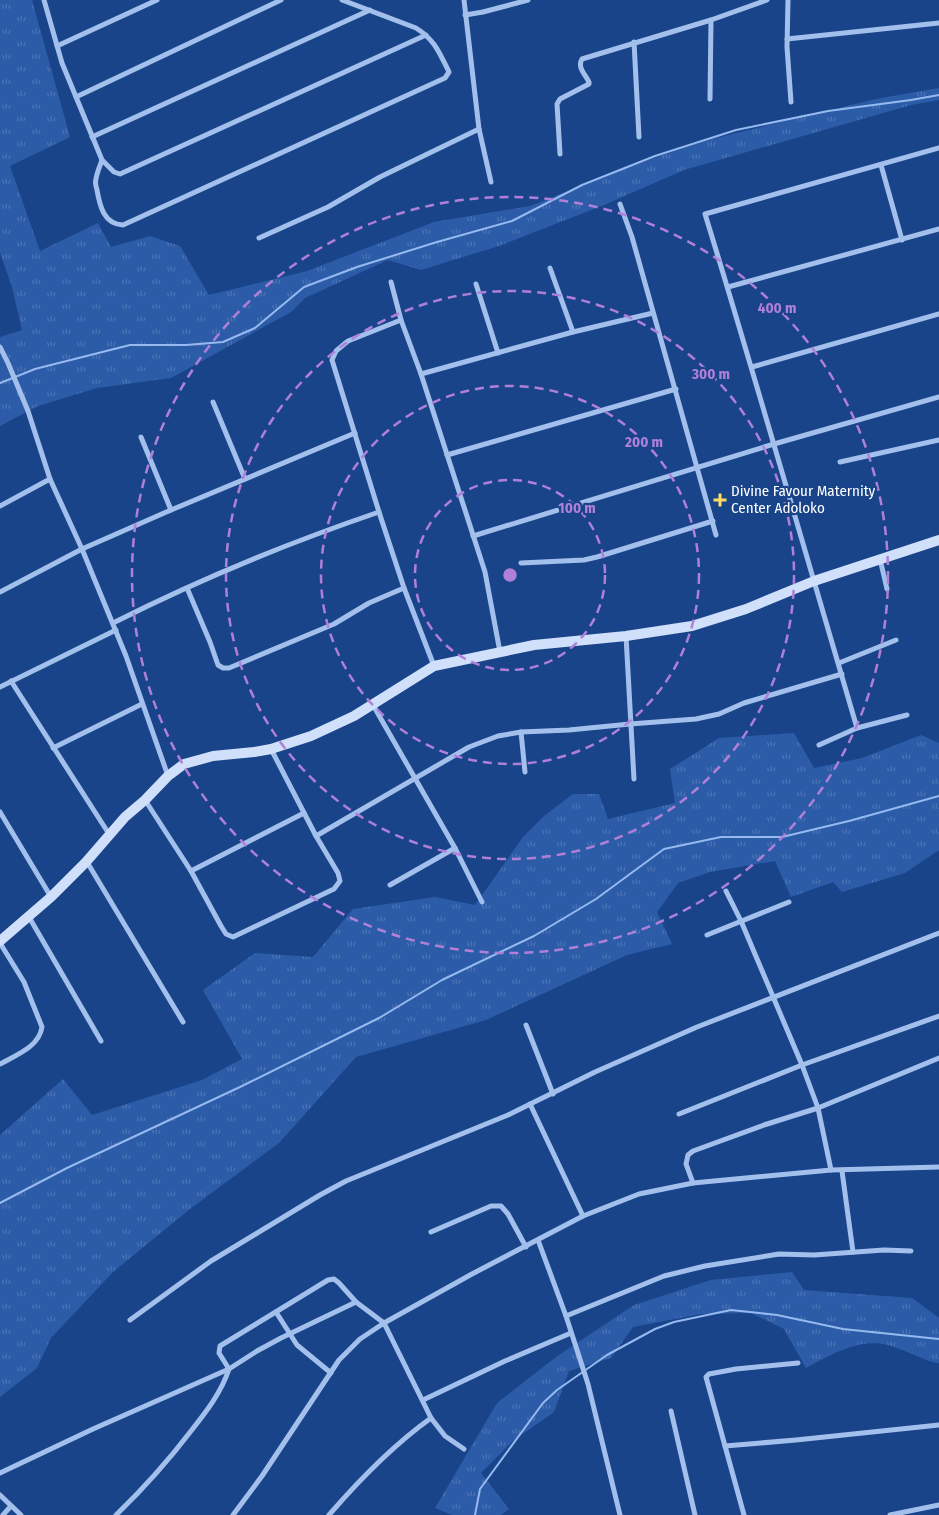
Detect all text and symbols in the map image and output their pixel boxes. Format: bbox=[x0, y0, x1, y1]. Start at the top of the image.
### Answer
text: 400 m bbox=[758, 299, 796, 317]
text: 300 m bbox=[691, 365, 730, 383]
text: 200 m bbox=[624, 433, 663, 451]
place label: Divine Favour Maternity Center Adoloko bbox=[731, 482, 876, 517]
marker: Divine Favour Maternity Center Adoloko bbox=[713, 493, 727, 507]
text: 100 m bbox=[558, 499, 596, 517]
centre of rings bbox=[501, 566, 519, 584]

